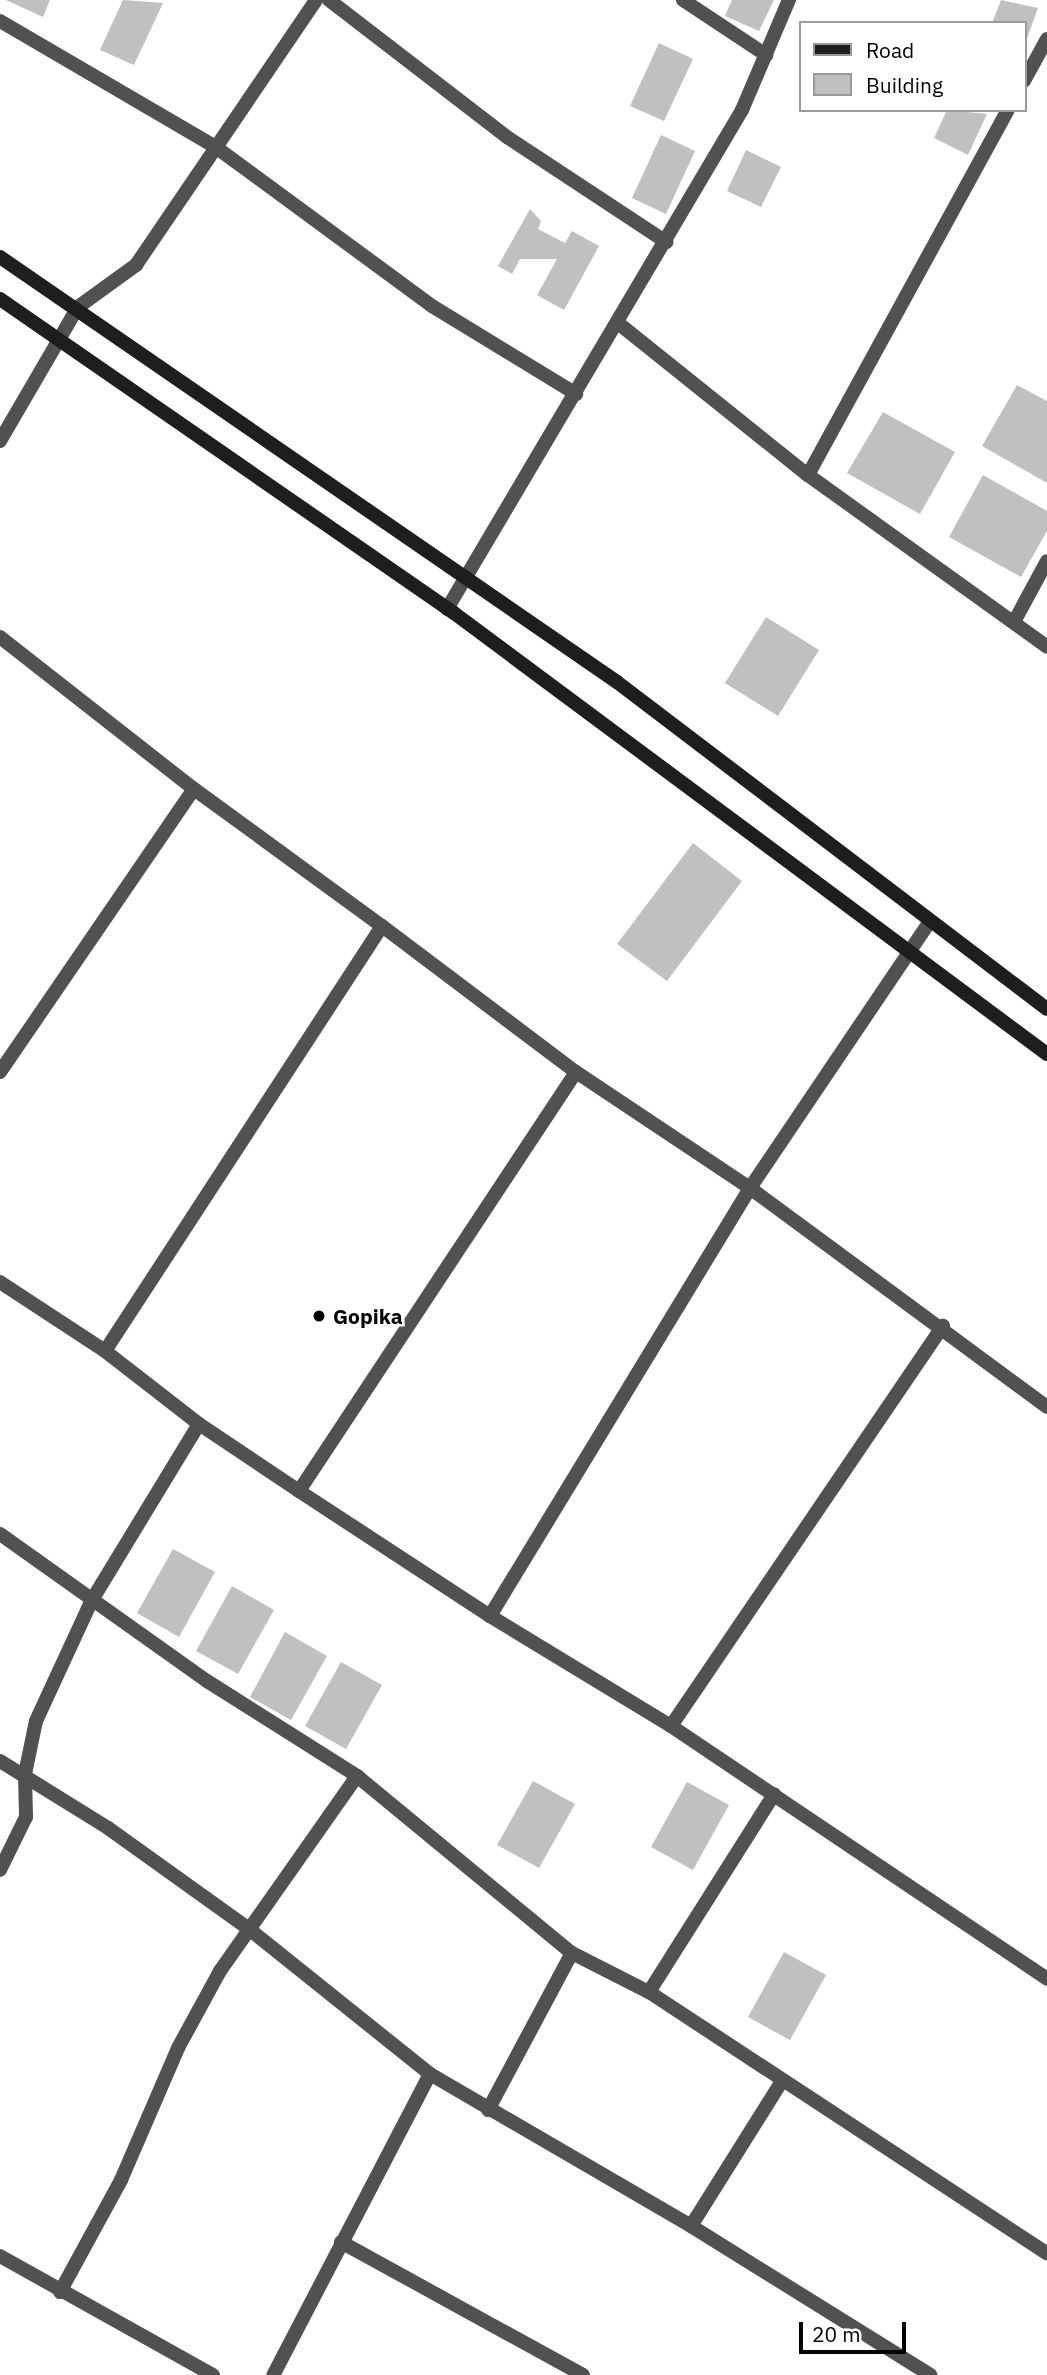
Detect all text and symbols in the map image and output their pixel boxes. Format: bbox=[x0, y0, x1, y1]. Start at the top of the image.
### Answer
legend bbox=[799, 21, 1026, 112]
text: Road bbox=[866, 36, 914, 64]
text: Building bbox=[866, 71, 943, 99]
place label: Gopika bbox=[333, 1303, 403, 1329]
marker: Gopika bbox=[311, 1308, 327, 1324]
scale bar bbox=[802, 2308, 909, 2352]
text: 20 m bbox=[812, 2320, 861, 2348]

